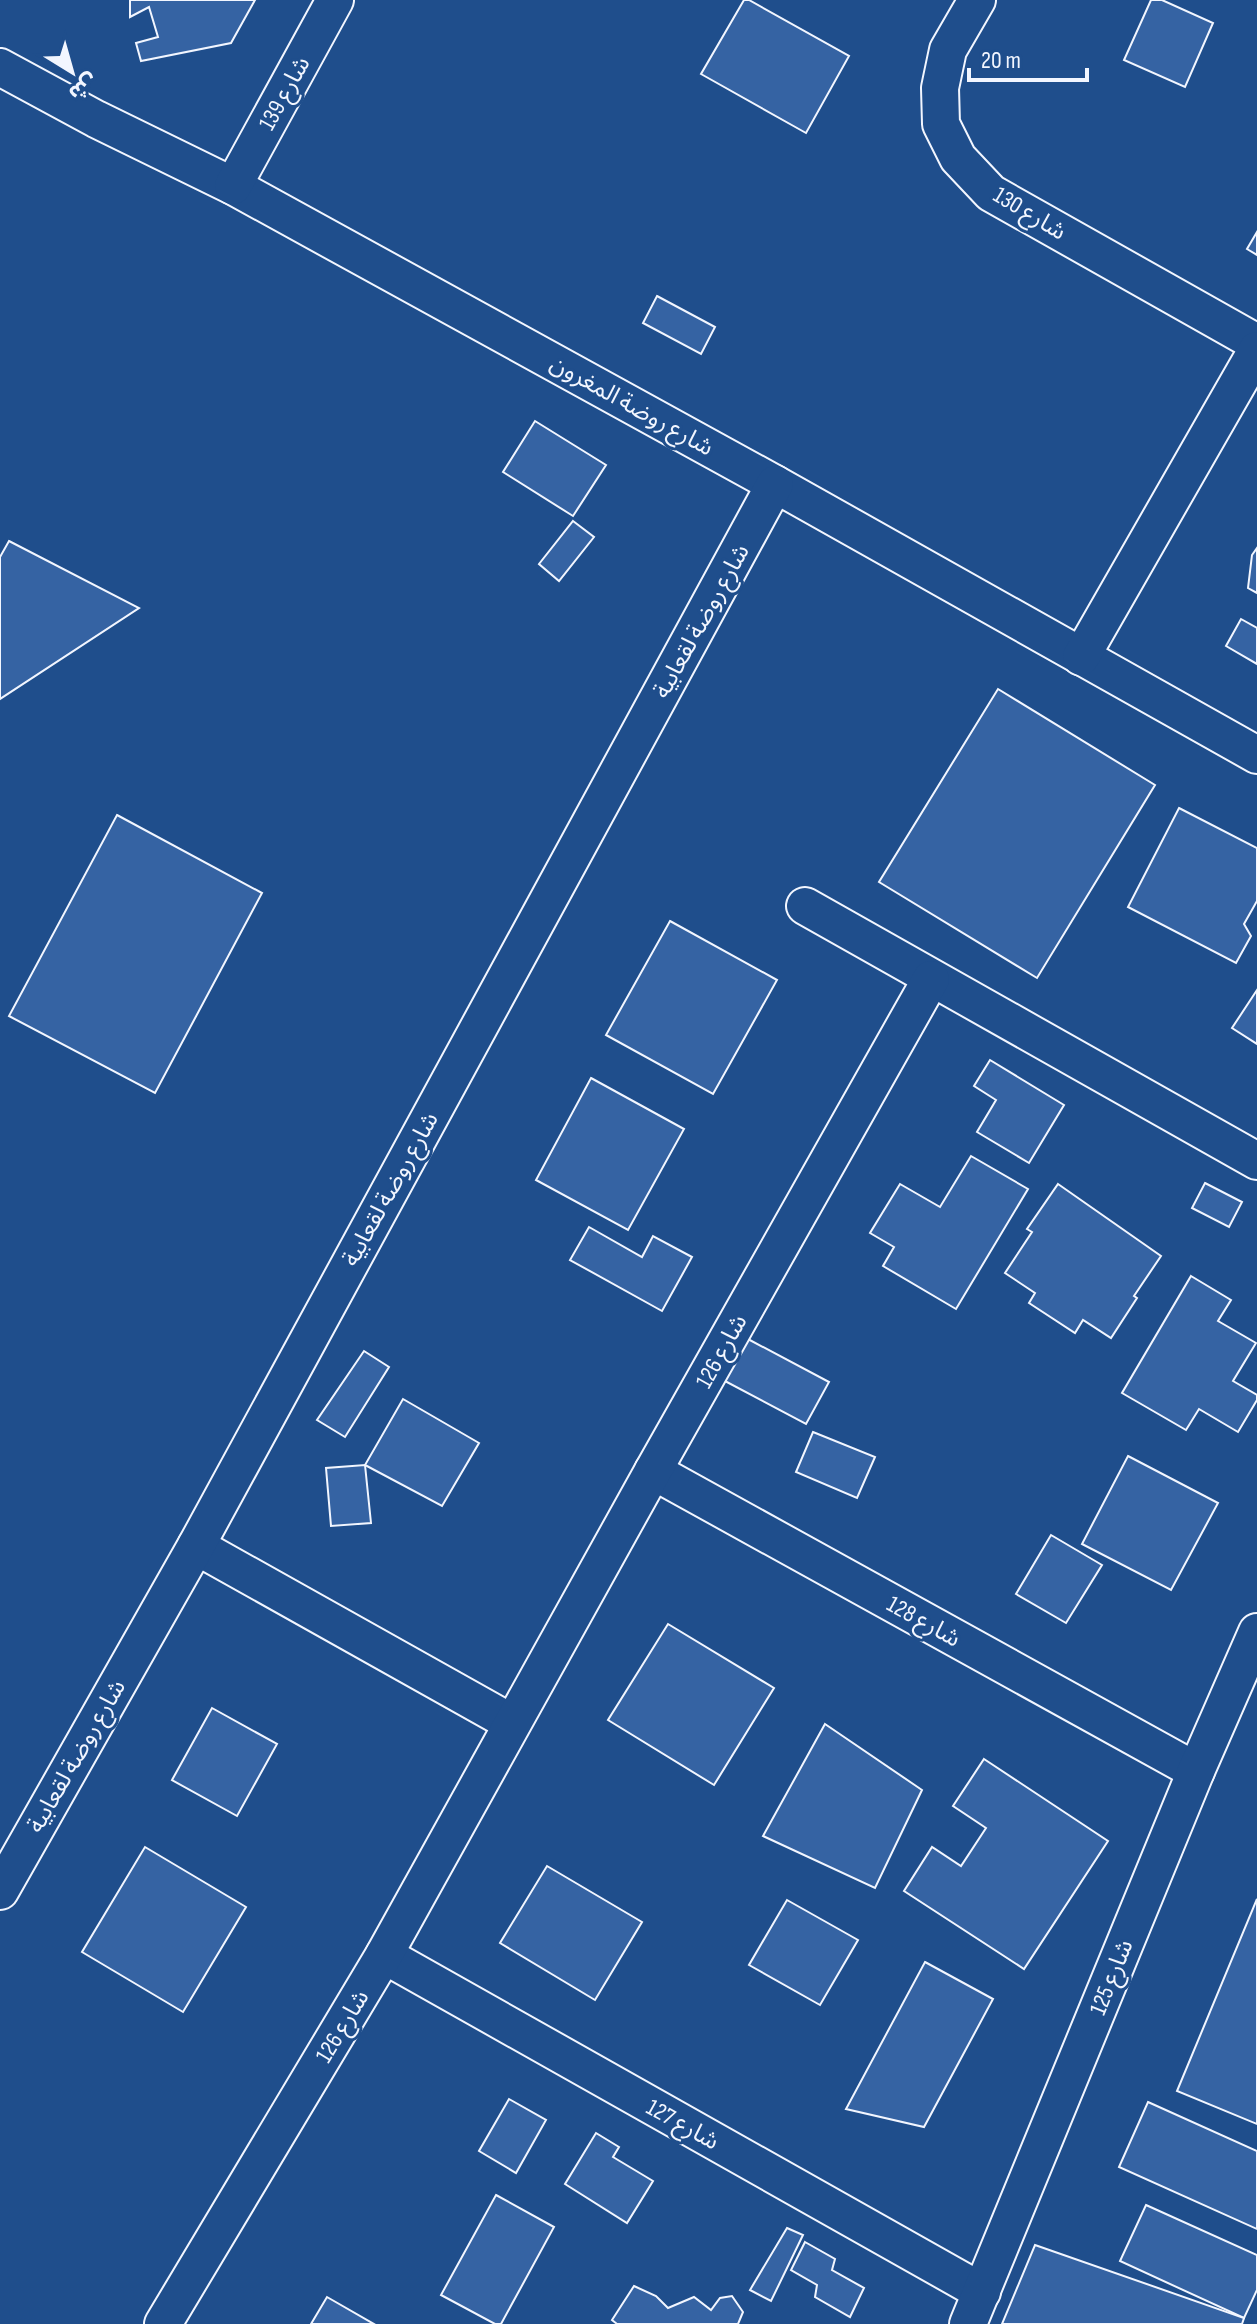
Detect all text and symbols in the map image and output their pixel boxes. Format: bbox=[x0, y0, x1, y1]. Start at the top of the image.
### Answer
north arrow bbox=[32, 32, 112, 112]
scale bar bbox=[969, 32, 1087, 82]
text: 20 m bbox=[981, 46, 1021, 75]
street label: شارع 139 bbox=[252, 51, 318, 136]
text: ش bbox=[63, 67, 103, 107]
street label: شارع 130 bbox=[987, 180, 1071, 248]
street label: شارع روضة المغرون bbox=[544, 349, 719, 464]
street label: شارع روضة لقعابية bbox=[647, 539, 758, 704]
street label: شارع روضة لقعابية bbox=[336, 1107, 447, 1272]
street label: شارع 126 bbox=[689, 1309, 755, 1394]
street label: شارع 128 bbox=[881, 1589, 966, 1655]
street label: شارع روضة لقعابية bbox=[21, 1675, 134, 1839]
street label: شارع 125 bbox=[1083, 1935, 1142, 2020]
street label: شارع 126 bbox=[309, 1985, 377, 2069]
street label: شارع 127 bbox=[640, 2093, 724, 2158]

